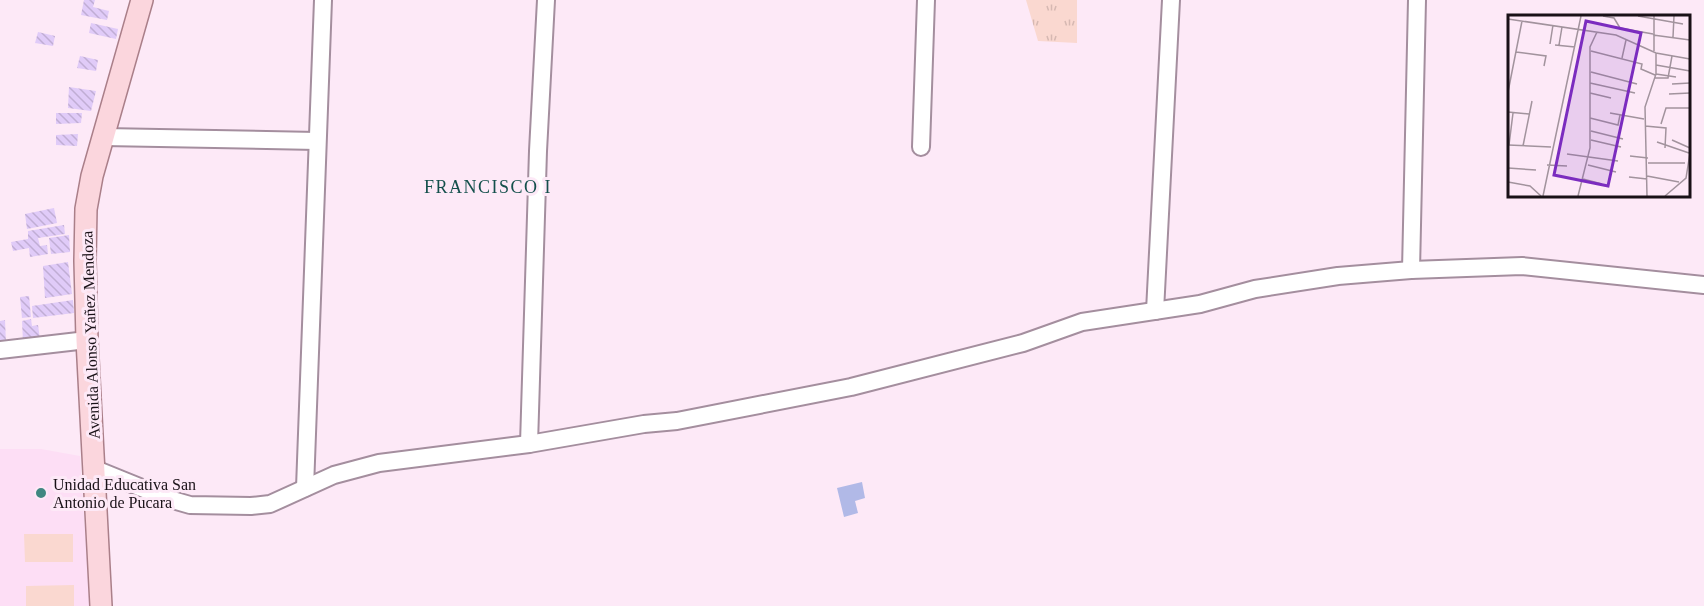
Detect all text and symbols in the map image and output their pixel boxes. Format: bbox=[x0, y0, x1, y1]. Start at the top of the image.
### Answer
inset map bbox=[1508, 15, 1689, 196]
district label: FRANCISCO I bbox=[424, 177, 552, 197]
street label: Avenida Alonso Yañez Mendoza bbox=[78, 230, 103, 439]
place label: Unidad Educativa San Antonio de Pucara bbox=[53, 476, 196, 511]
marker: Unidad Educativa San Antonio de Pucara bbox=[34, 486, 48, 500]

